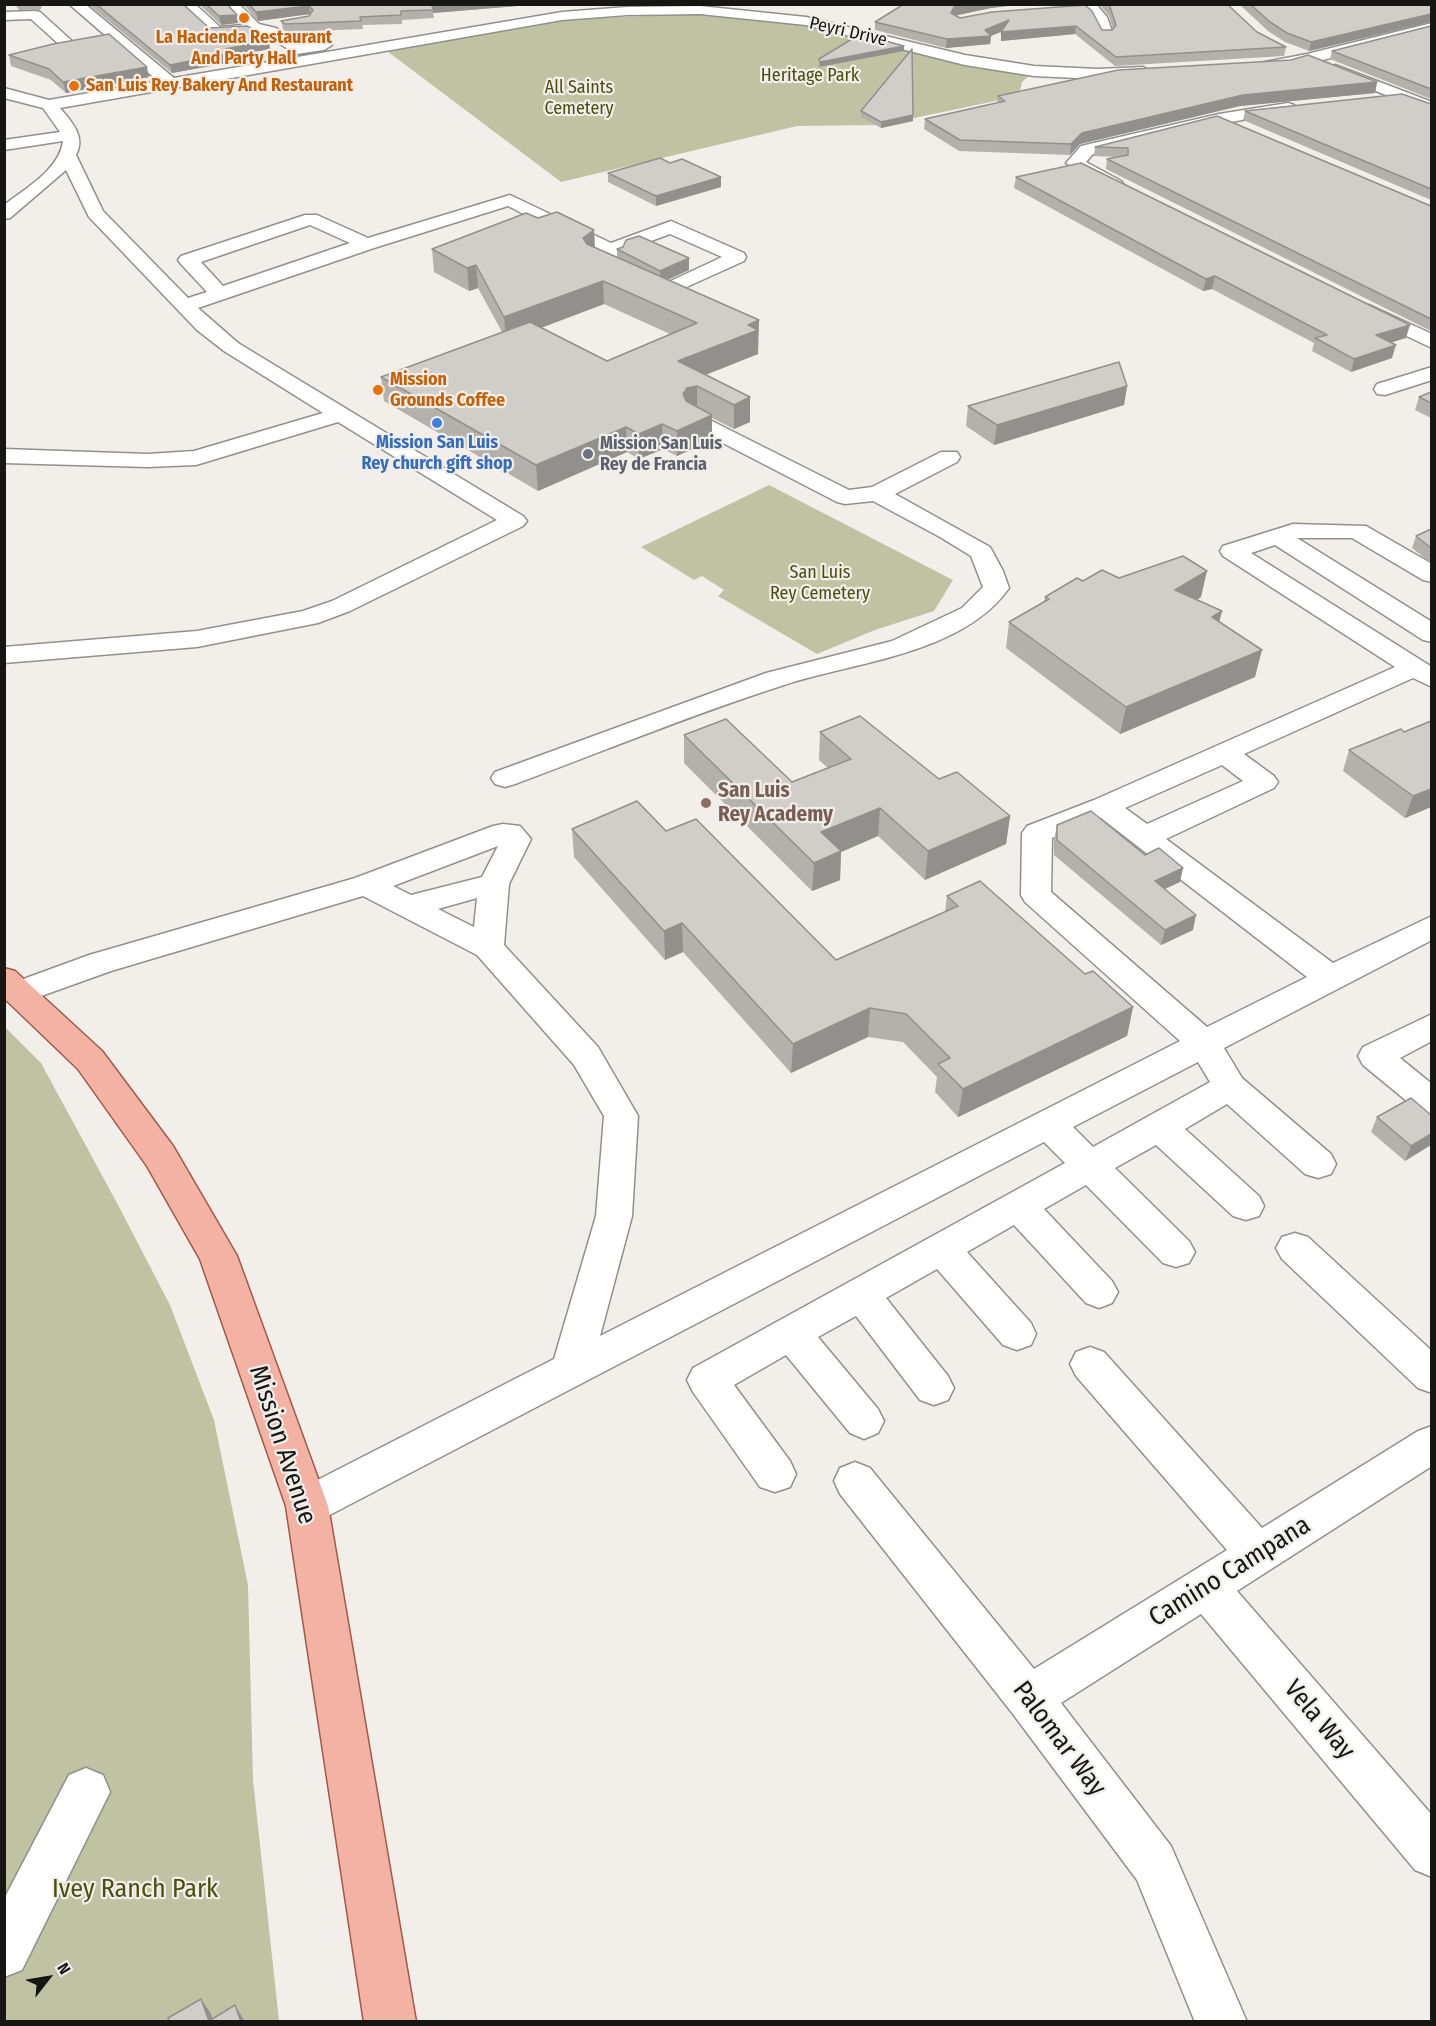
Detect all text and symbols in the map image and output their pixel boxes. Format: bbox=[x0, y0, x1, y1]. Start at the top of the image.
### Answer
marker: La Hacienda Restaurant And Party Hall bbox=[237, 11, 251, 25]
street label: Peyri Drive bbox=[807, 13, 889, 51]
place label: La Hacienda Restaurant And Party Hall bbox=[156, 27, 332, 70]
park label: Heritage Park bbox=[761, 65, 859, 87]
place label: San Luis Rey Bakery And Restaurant bbox=[86, 75, 353, 97]
park label: All Saints Cemetery bbox=[544, 77, 614, 119]
marker: San Luis Rey Bakery And Restaurant bbox=[67, 79, 81, 93]
place label: Mission Grounds Coffee bbox=[390, 369, 505, 412]
marker: Mission Grounds Coffee bbox=[371, 383, 385, 397]
marker: Mission San Luis Rey church gift shop bbox=[430, 416, 444, 430]
place label: Mission San Luis Rey church gift shop bbox=[361, 432, 513, 474]
place label: Mission San Luis Rey de Francia bbox=[600, 433, 722, 476]
marker: Mission San Luis Rey de Francia bbox=[581, 447, 595, 461]
park label: San Luis Rey Cemetery bbox=[770, 562, 870, 604]
place label: San Luis Rey Academy bbox=[718, 778, 833, 828]
marker: San Luis Rey Academy bbox=[699, 796, 713, 810]
street label: Mission Avenue bbox=[242, 1362, 322, 1528]
street label: Camino Campana bbox=[1144, 1510, 1316, 1634]
street label: Vela Way bbox=[1277, 1674, 1361, 1766]
street label: Palomar Way bbox=[1006, 1675, 1112, 1803]
park label: Ivey Ranch Park bbox=[52, 1874, 218, 1906]
north arrow bbox=[18, 1948, 78, 2008]
text: N bbox=[53, 1959, 74, 1977]

